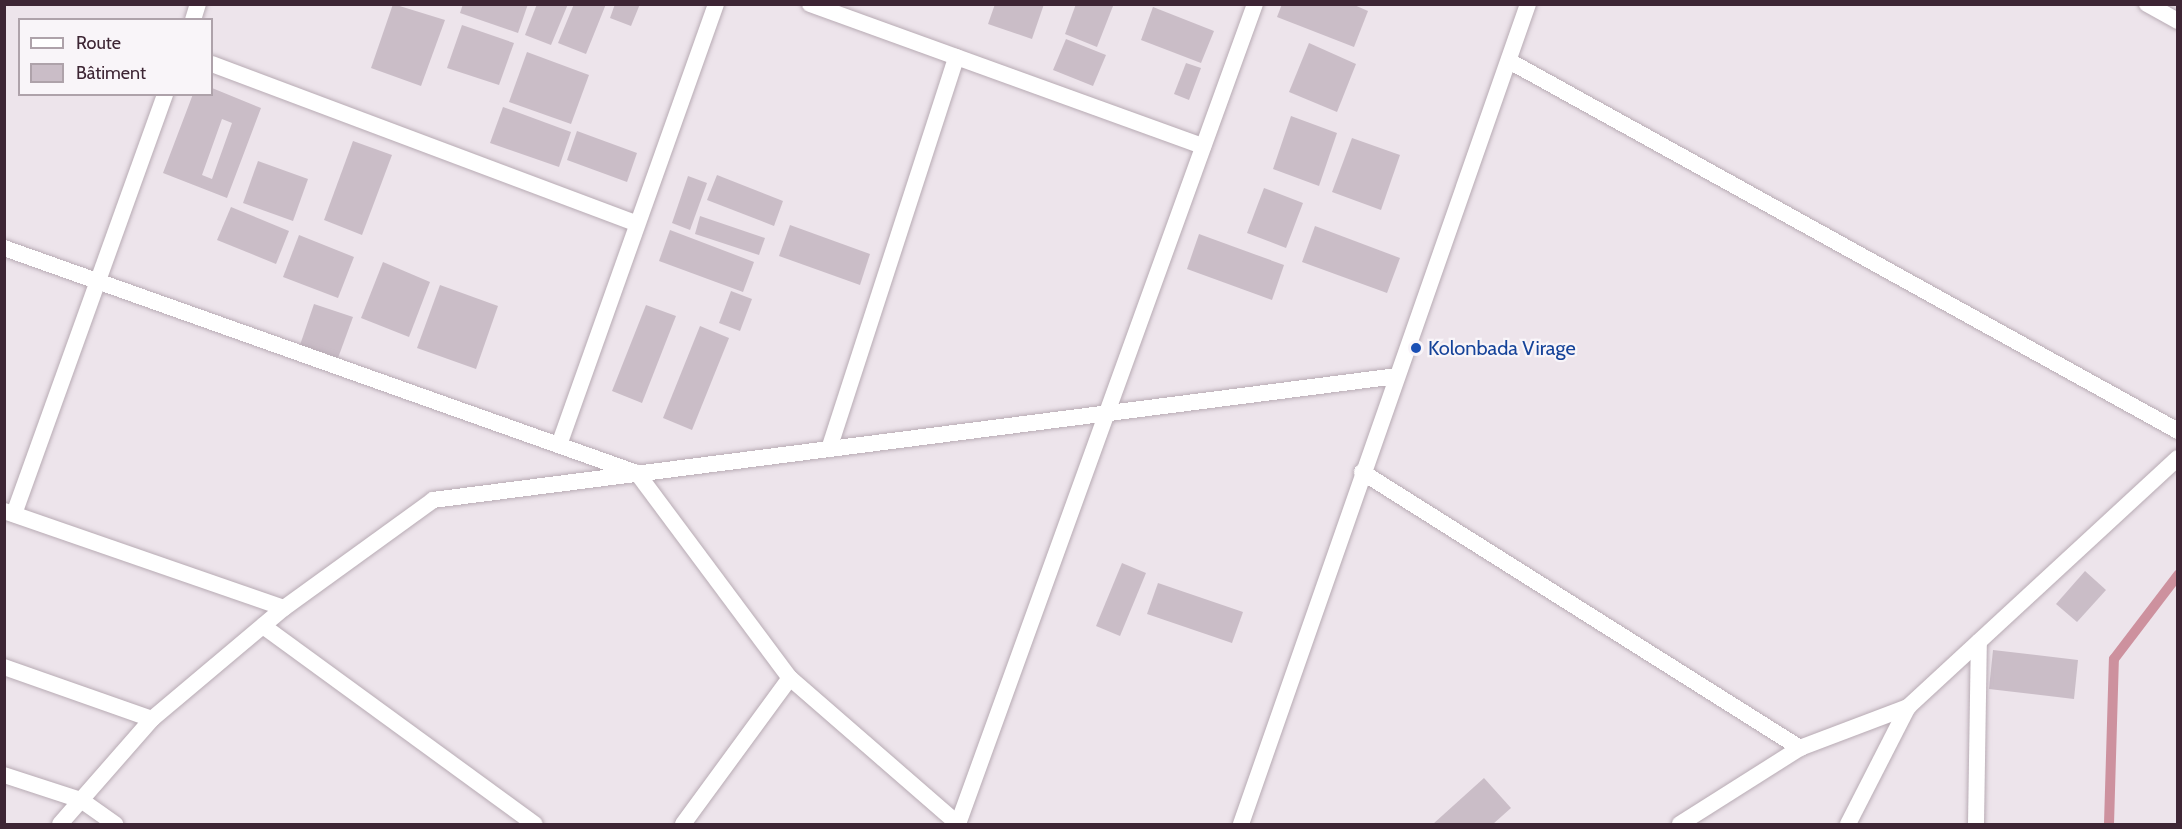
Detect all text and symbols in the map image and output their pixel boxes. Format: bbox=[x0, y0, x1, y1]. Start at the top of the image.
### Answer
legend bbox=[18, 18, 213, 96]
text: Route bbox=[76, 32, 121, 54]
text: Bâtiment bbox=[76, 62, 146, 84]
place label: Kolonbada Virage bbox=[1428, 336, 1576, 360]
marker: Kolonbada Virage bbox=[1409, 341, 1423, 355]

